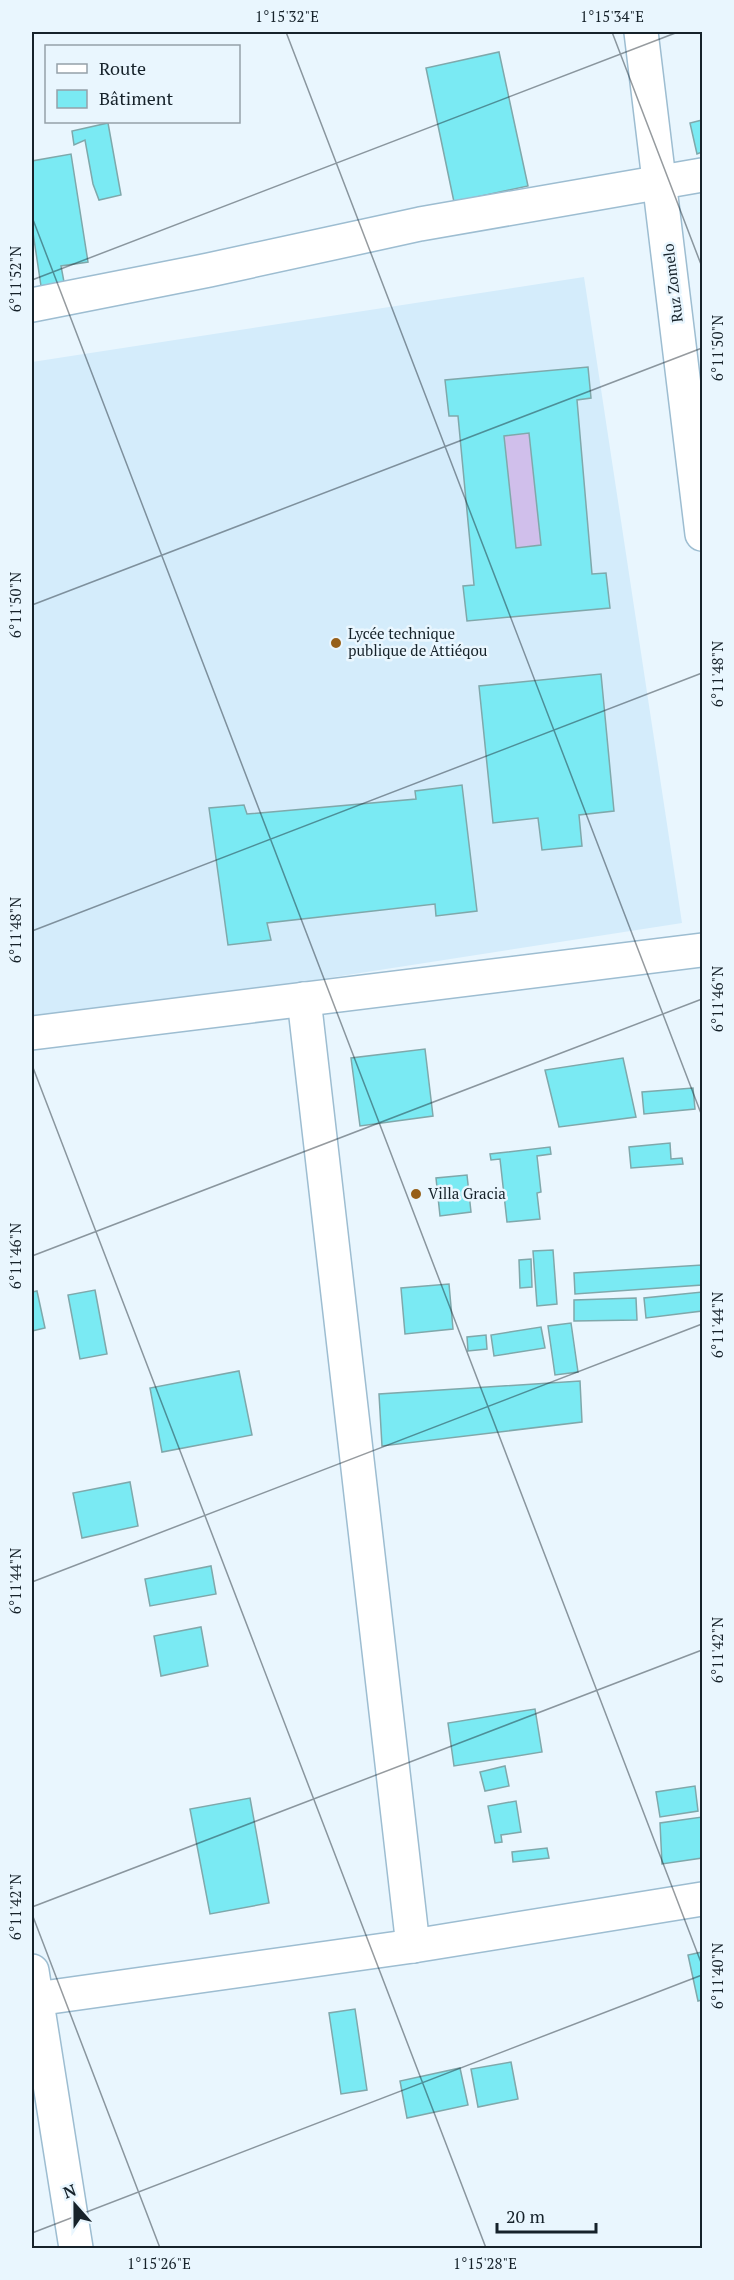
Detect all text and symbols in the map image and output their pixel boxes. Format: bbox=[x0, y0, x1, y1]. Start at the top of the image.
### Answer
text: 1°15'32"E bbox=[255, 6, 319, 26]
text: 1°15'34"E bbox=[580, 6, 644, 26]
legend bbox=[45, 45, 240, 123]
text: Route bbox=[99, 56, 146, 80]
text: Bâtiment bbox=[99, 86, 174, 110]
street label: Ruz Zomelo bbox=[657, 242, 687, 324]
text: 6°11'52"N bbox=[5, 246, 25, 312]
text: 6°11'50"N bbox=[707, 315, 727, 381]
text: 6°11'50"N bbox=[5, 572, 25, 638]
place label: Lycée technique publique de Attiéqou bbox=[348, 623, 488, 660]
marker: Lycée technique publique de Attiéqou bbox=[329, 636, 343, 650]
text: 6°11'48"N bbox=[707, 641, 727, 707]
text: 6°11'48"N bbox=[5, 897, 25, 963]
text: 6°11'46"N bbox=[707, 966, 727, 1032]
place label: Villa Gracia bbox=[428, 1183, 506, 1203]
marker: Villa Gracia bbox=[409, 1187, 423, 1201]
text: 6°11'46"N bbox=[5, 1223, 25, 1289]
text: 6°11'44"N bbox=[707, 1292, 727, 1358]
text: 6°11'44"N bbox=[5, 1548, 25, 1614]
text: 6°11'42"N bbox=[707, 1617, 727, 1683]
text: 6°11'42"N bbox=[5, 1874, 25, 1940]
text: 6°11'40"N bbox=[707, 1943, 727, 2009]
north arrow bbox=[45, 2175, 105, 2235]
text: N bbox=[60, 2179, 79, 2203]
scale bar bbox=[497, 2196, 596, 2234]
text: 20 m bbox=[506, 2204, 546, 2228]
text: 1°15'26"E bbox=[127, 2253, 191, 2273]
text: 1°15'28"E bbox=[453, 2253, 517, 2273]

